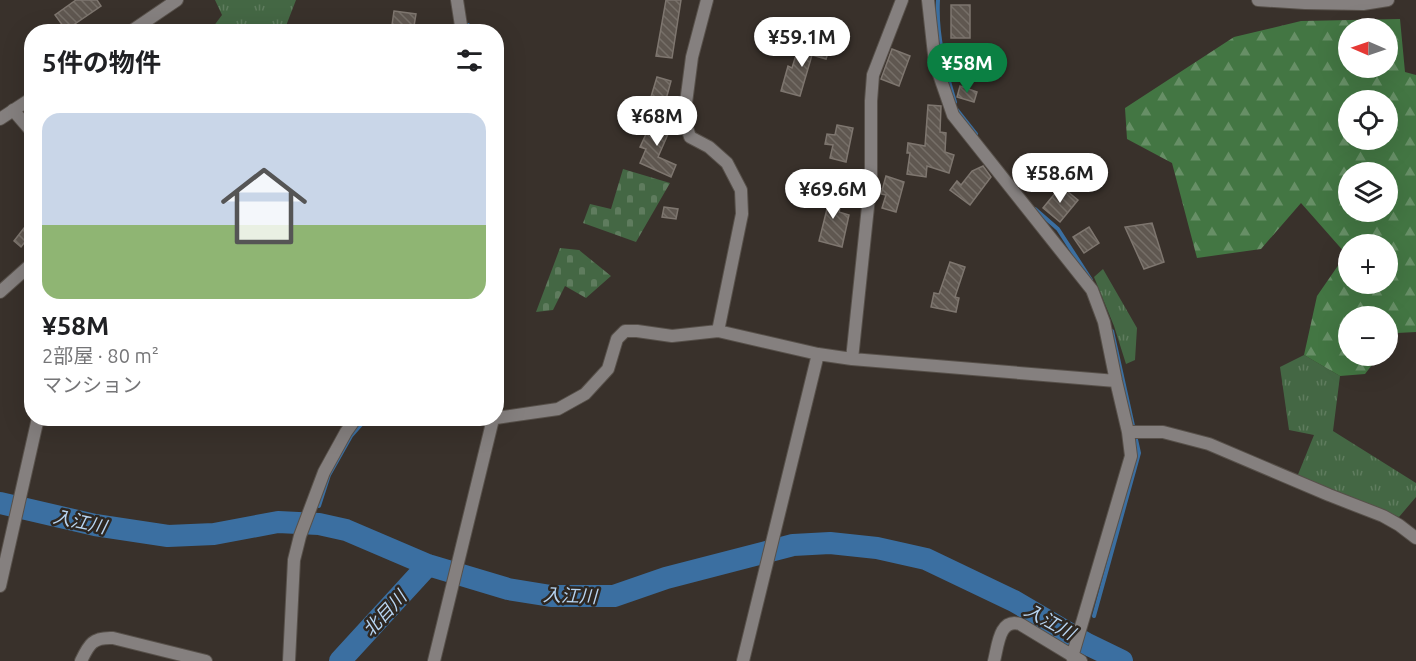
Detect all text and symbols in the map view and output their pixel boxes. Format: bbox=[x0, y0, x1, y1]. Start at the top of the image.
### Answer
pin: ¥59.1M bbox=[753, 17, 851, 68]
north arrow bbox=[1338, 18, 1398, 78]
map controls bbox=[1338, 18, 1398, 366]
text: ¥59.1M bbox=[768, 25, 836, 48]
pin: ¥58M bbox=[931, 43, 1003, 94]
icon: filters bbox=[453, 44, 486, 77]
text: 5件の物件 bbox=[42, 48, 161, 77]
text: ¥58M bbox=[941, 51, 993, 74]
button: locate bbox=[1338, 90, 1398, 150]
pin: ¥68M bbox=[621, 96, 693, 147]
text: ¥68M bbox=[631, 104, 683, 127]
icon: home bbox=[210, 152, 318, 260]
pin: ¥58.6M bbox=[1011, 153, 1109, 204]
text: ¥58.6M bbox=[1026, 161, 1094, 184]
button: layers bbox=[1338, 162, 1398, 222]
pin: ¥69.6M bbox=[784, 169, 882, 220]
text: ¥69.6M bbox=[799, 177, 867, 200]
button: + bbox=[1338, 234, 1398, 294]
button: − bbox=[1338, 306, 1398, 366]
text: ¥58M bbox=[42, 311, 109, 340]
text: 2部屋 · 80 m² bbox=[42, 344, 159, 367]
text: マンション bbox=[42, 373, 142, 396]
water label: 入江川 bbox=[52, 506, 110, 537]
water label: 入江川 bbox=[543, 584, 599, 606]
water label: 北目川 bbox=[358, 585, 411, 640]
water label: 入江川 bbox=[1022, 599, 1080, 644]

